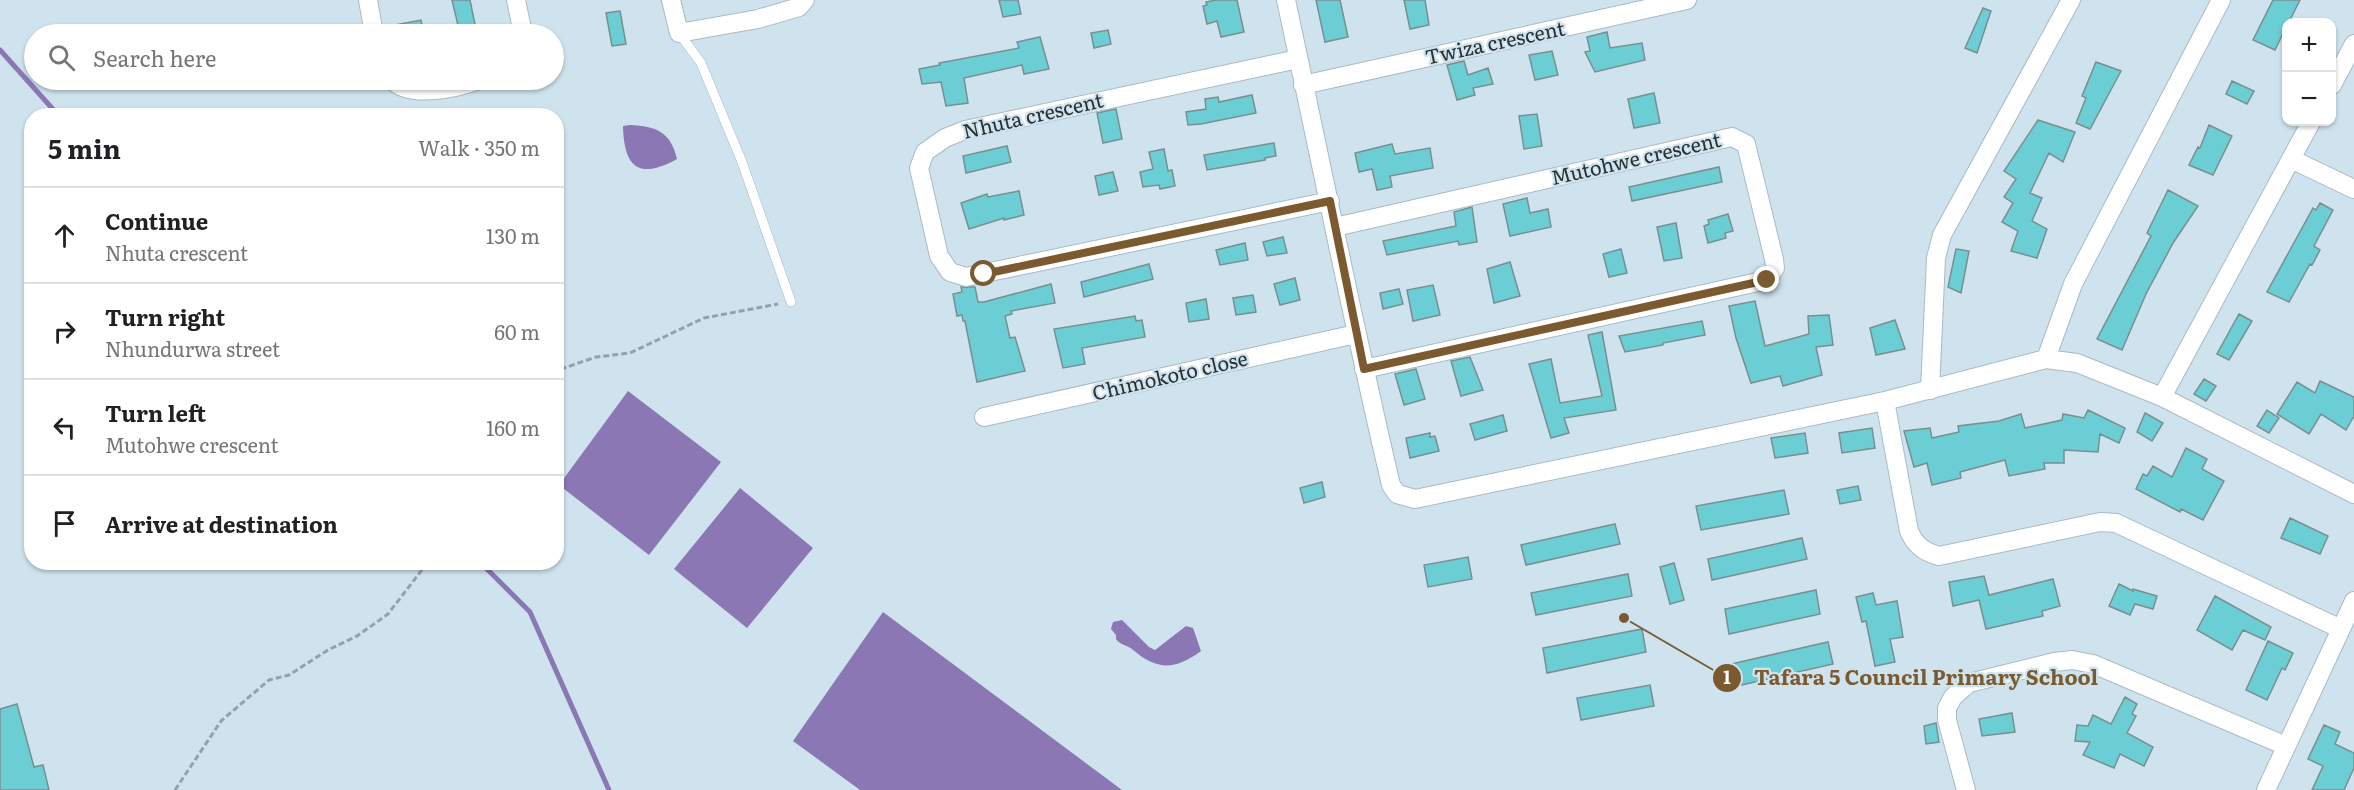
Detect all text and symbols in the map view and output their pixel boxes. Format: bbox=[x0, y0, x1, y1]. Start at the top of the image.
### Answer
street label: Twiza crescent bbox=[1422, 12, 1567, 71]
map controls bbox=[2282, 18, 2336, 126]
button: + bbox=[2282, 18, 2336, 72]
search box bbox=[24, 24, 564, 90]
icon: search bbox=[45, 41, 78, 74]
text: Search here bbox=[93, 41, 216, 74]
button: − bbox=[2282, 72, 2336, 126]
street label: Nhuta crescent bbox=[959, 83, 1106, 145]
street label: Mutohwe crescent bbox=[1548, 123, 1723, 191]
text: 5 min bbox=[48, 128, 121, 167]
text: Walk · 350 m bbox=[418, 132, 540, 162]
text: Continue bbox=[105, 204, 208, 237]
icon: ahead bbox=[48, 219, 81, 252]
text: 130 m bbox=[486, 220, 540, 250]
text: Nhuta crescent bbox=[105, 237, 248, 267]
route start bbox=[970, 260, 996, 286]
route end bbox=[1753, 266, 1779, 292]
text: Turn right bbox=[105, 300, 225, 333]
icon: right bbox=[48, 315, 81, 348]
text: 60 m bbox=[494, 316, 540, 346]
text: Nhundurwa street bbox=[105, 333, 280, 363]
street label: Chimokoto close bbox=[1089, 342, 1250, 407]
text: Turn left bbox=[105, 396, 206, 429]
icon: left bbox=[48, 411, 81, 444]
text: 160 m bbox=[486, 412, 540, 442]
text: Mutohwe crescent bbox=[105, 429, 278, 459]
icon: arrive bbox=[48, 507, 81, 540]
text: Arrive at destination bbox=[105, 507, 338, 540]
callout: Tafara 5 Council Primary School bbox=[1712, 658, 2110, 697]
text: Tafara 5 Council Primary School bbox=[1754, 660, 2098, 691]
text: 1 bbox=[1723, 663, 1731, 690]

